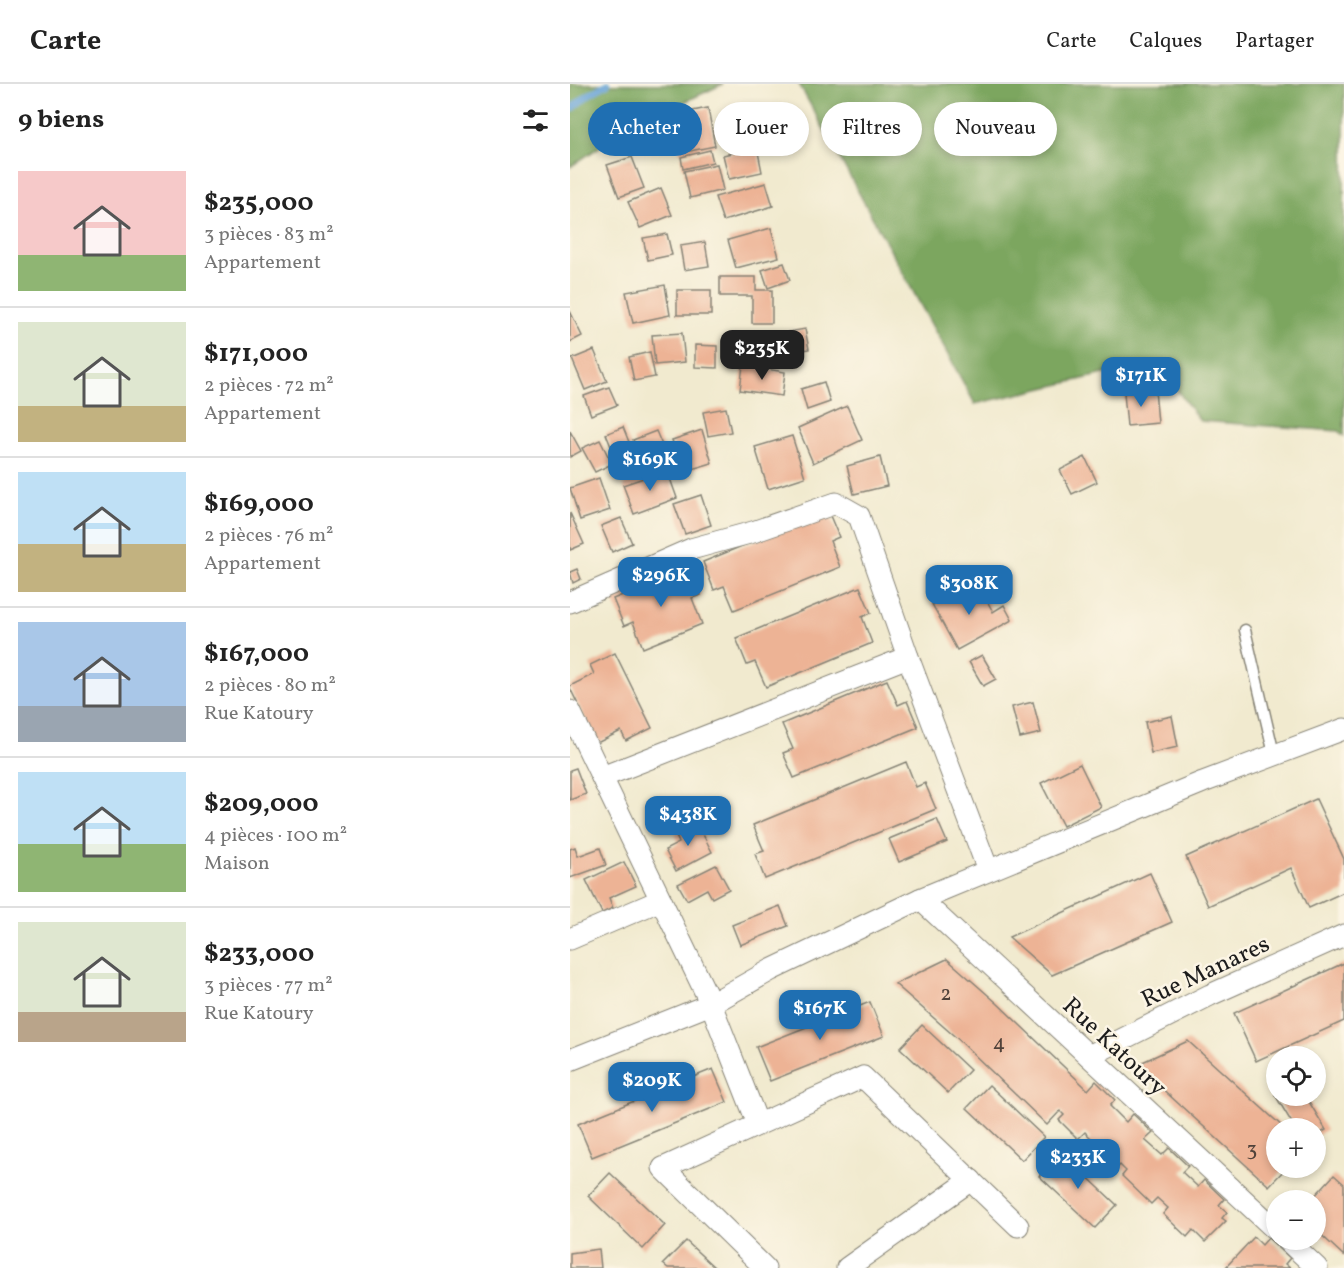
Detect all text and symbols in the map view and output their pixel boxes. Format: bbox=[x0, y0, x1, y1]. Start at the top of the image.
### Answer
text: Carte bbox=[30, 22, 101, 61]
text: Carte bbox=[1046, 27, 1097, 56]
text: Calques bbox=[1130, 27, 1202, 56]
text: Partager bbox=[1235, 27, 1314, 56]
text: 9 biens bbox=[18, 102, 104, 138]
chip: Acheter bbox=[588, 102, 702, 156]
chip: Louer bbox=[714, 102, 809, 156]
chip: Filtres bbox=[821, 102, 922, 156]
chip: Nouveau bbox=[934, 102, 1057, 156]
icon: filters bbox=[519, 104, 552, 137]
text: $235,000 bbox=[204, 185, 313, 221]
icon: home bbox=[66, 195, 138, 267]
text: 3 pièces · 83 m² bbox=[204, 221, 334, 249]
text: Appartement bbox=[204, 249, 321, 277]
pin: $235K bbox=[720, 330, 804, 381]
text: $235K bbox=[734, 335, 790, 363]
text: $171,000 bbox=[204, 336, 308, 372]
icon: home bbox=[66, 346, 138, 418]
pin: $171K bbox=[1099, 357, 1183, 408]
text: $171K bbox=[1115, 362, 1167, 390]
text: 2 pièces · 72 m² bbox=[204, 372, 334, 400]
text: Appartement bbox=[204, 400, 321, 428]
pin: $169K bbox=[608, 441, 692, 492]
text: $169K bbox=[622, 446, 678, 474]
text: $169,000 bbox=[204, 486, 314, 522]
icon: home bbox=[66, 496, 138, 568]
text: 2 pièces · 76 m² bbox=[204, 522, 334, 550]
text: Appartement bbox=[204, 550, 321, 578]
pin: $296K bbox=[619, 557, 703, 608]
text: $296K bbox=[632, 562, 690, 590]
pin: $308K bbox=[927, 565, 1011, 616]
text: $308K bbox=[940, 570, 998, 598]
text: $167,000 bbox=[204, 636, 309, 672]
icon: home bbox=[66, 646, 138, 718]
text: 2 pièces · 80 m² bbox=[204, 672, 336, 700]
text: Rue Katoury bbox=[204, 700, 314, 728]
text: $209,000 bbox=[204, 786, 318, 822]
icon: home bbox=[66, 796, 138, 868]
pin: $438K bbox=[646, 796, 730, 847]
text: $438K bbox=[659, 801, 717, 829]
text: 4 pièces · 100 m² bbox=[204, 822, 347, 850]
text: Maison bbox=[204, 850, 270, 878]
street label: Rue Manares bbox=[1136, 928, 1276, 1017]
text: $233,000 bbox=[204, 936, 314, 972]
icon: home bbox=[66, 946, 138, 1018]
text: 3 pièces · 77 m² bbox=[204, 972, 333, 1000]
house number: 2 bbox=[940, 980, 952, 1009]
pin: $167K bbox=[778, 990, 862, 1041]
street label: Rue Katoury bbox=[1054, 990, 1173, 1105]
text: $167K bbox=[793, 995, 847, 1023]
text: Rue Katoury bbox=[204, 1000, 314, 1028]
house number: 4 bbox=[993, 1029, 1005, 1058]
map controls bbox=[1266, 1046, 1326, 1250]
button: locate bbox=[1266, 1046, 1326, 1106]
pin: $209K bbox=[610, 1062, 694, 1113]
text: $209K bbox=[622, 1067, 682, 1095]
button: + bbox=[1266, 1118, 1326, 1178]
house number: 3 bbox=[1247, 1135, 1257, 1164]
pin: $233K bbox=[1036, 1139, 1120, 1190]
text: $233K bbox=[1050, 1144, 1106, 1172]
button: − bbox=[1266, 1190, 1326, 1250]

